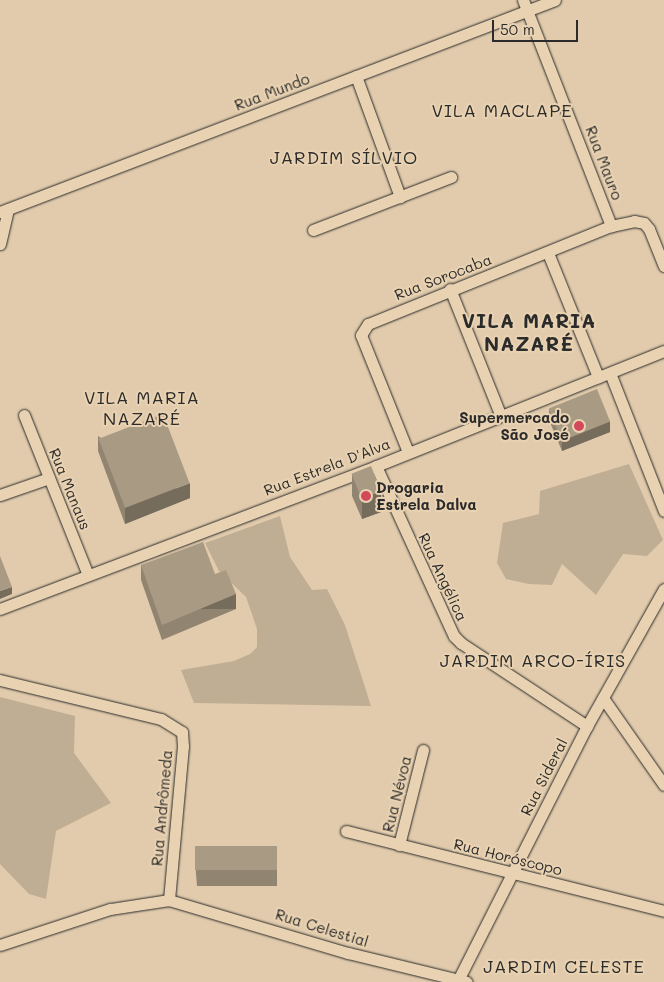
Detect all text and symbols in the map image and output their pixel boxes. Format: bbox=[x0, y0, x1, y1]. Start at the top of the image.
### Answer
scale bar bbox=[494, 10, 580, 42]
text: 50 m bbox=[500, 19, 535, 39]
street label: Rua Mundo bbox=[232, 69, 312, 115]
district label: VILA MACLAPE bbox=[430, 99, 574, 121]
street label: Rua Mauro bbox=[582, 123, 626, 203]
district label: JARDIM SÍLVIO bbox=[268, 146, 420, 168]
street label: Rua Sorocaba bbox=[392, 250, 494, 304]
district label: VILA MARIA NAZARÉ bbox=[461, 308, 597, 355]
district label: VILA MARIA NAZARÉ bbox=[83, 387, 201, 429]
place label: Supermercado São José bbox=[459, 408, 569, 443]
marker: Supermercado São José bbox=[573, 420, 585, 432]
street label: Rua Estrela D'Alva bbox=[261, 435, 393, 499]
street label: Rua Manaus bbox=[45, 446, 95, 532]
place label: Drogaria Estrela Dalva bbox=[376, 478, 477, 513]
marker: Drogaria Estrela Dalva bbox=[360, 490, 372, 502]
street label: Rua Angélica bbox=[415, 530, 471, 624]
district label: JARDIM ARCO-ÍRIS bbox=[438, 649, 628, 671]
street label: Rua Sideral bbox=[517, 735, 571, 819]
street label: Rua Andrômeda bbox=[148, 749, 176, 867]
street label: Rua Névoa bbox=[379, 754, 415, 834]
street label: Rua Horóscopo bbox=[452, 835, 564, 879]
street label: Rua Celestial bbox=[273, 905, 371, 951]
district label: JARDIM CELESTE bbox=[481, 955, 647, 977]

